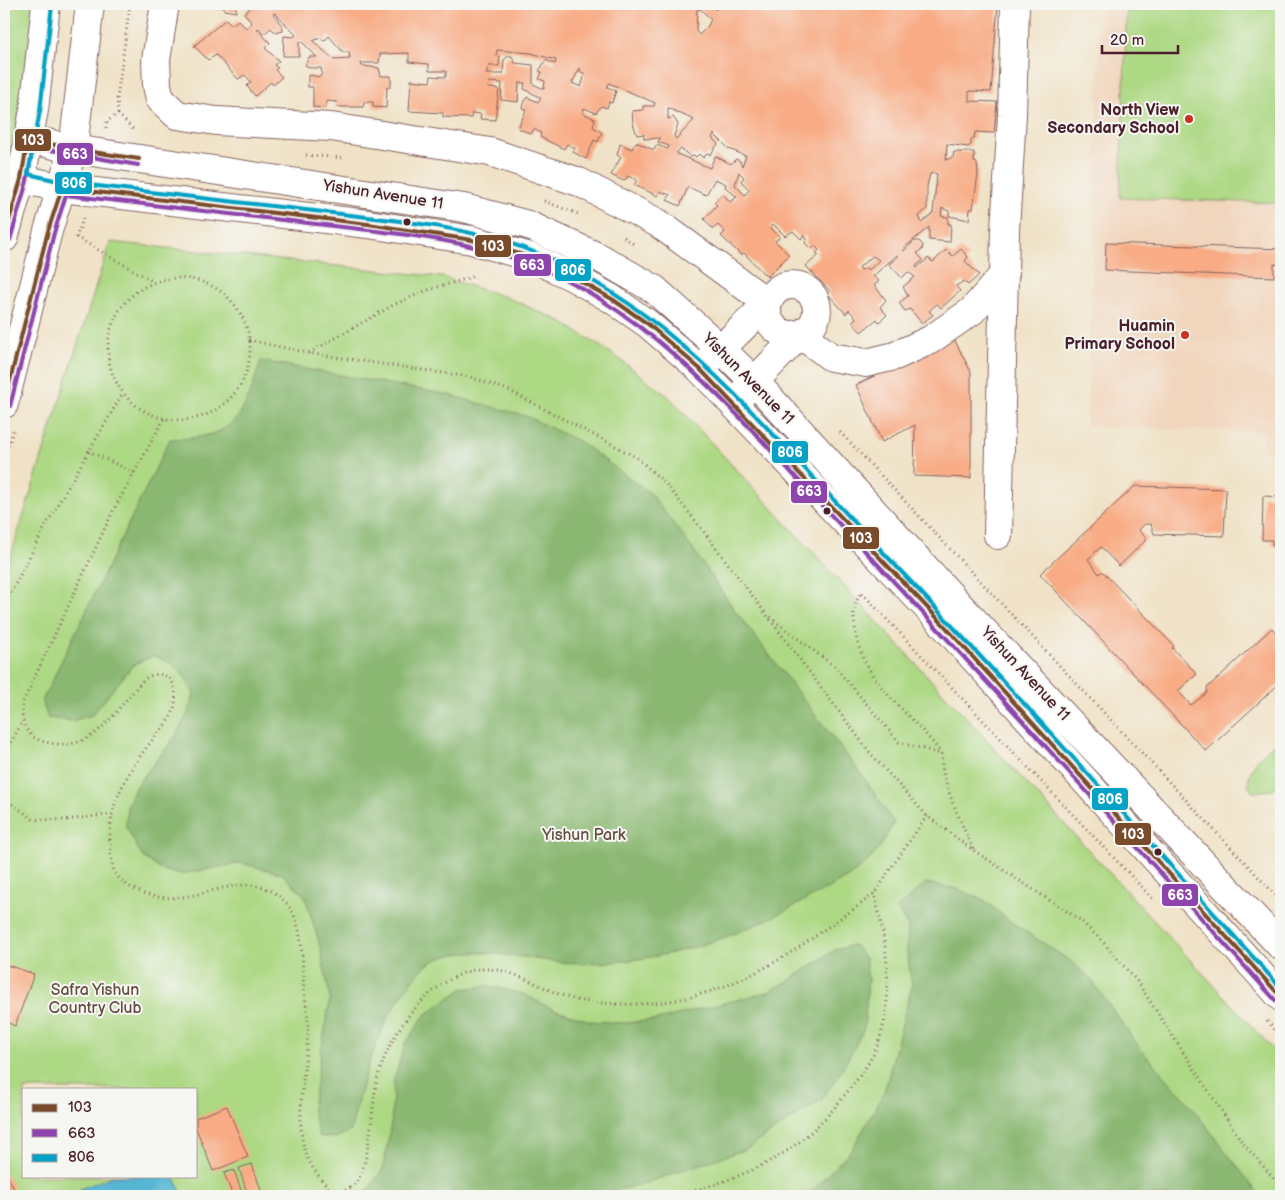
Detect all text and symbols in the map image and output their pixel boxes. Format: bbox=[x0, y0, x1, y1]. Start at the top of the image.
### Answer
scale bar bbox=[1102, 22, 1179, 54]
text: 20 m bbox=[1110, 31, 1144, 50]
place label: North View Secondary School bbox=[1047, 101, 1180, 138]
marker: North View Secondary School bbox=[1183, 113, 1195, 125]
line badge: 103 bbox=[14, 128, 52, 152]
text: 103 bbox=[22, 132, 44, 149]
line badge: 663 bbox=[56, 142, 94, 166]
text: 663 bbox=[62, 146, 88, 163]
line badge: 806 bbox=[54, 171, 93, 195]
text: 806 bbox=[61, 175, 87, 192]
street label: Yishun Avenue 11 bbox=[320, 176, 445, 214]
unlabelled marker bbox=[402, 217, 412, 227]
line badge: 103 bbox=[474, 234, 512, 258]
text: 103 bbox=[482, 238, 504, 255]
line badge: 663 bbox=[513, 253, 552, 277]
text: 663 bbox=[519, 257, 545, 274]
line badge: 806 bbox=[554, 258, 592, 282]
text: 806 bbox=[560, 262, 586, 279]
place label: Huamin Primary School bbox=[1065, 317, 1175, 354]
street label: Yishun Avenue 11 bbox=[698, 329, 798, 429]
marker: Huamin Primary School bbox=[1179, 329, 1191, 341]
line badge: 806 bbox=[771, 440, 809, 464]
text: 806 bbox=[777, 444, 803, 461]
line badge: 663 bbox=[790, 480, 828, 504]
text: 663 bbox=[796, 483, 822, 500]
unlabelled marker bbox=[822, 506, 832, 516]
line badge: 103 bbox=[842, 526, 880, 550]
text: 103 bbox=[850, 530, 872, 547]
street label: Yishun Avenue 11 bbox=[976, 622, 1073, 725]
line badge: 806 bbox=[1091, 787, 1129, 811]
text: 806 bbox=[1097, 791, 1123, 808]
line badge: 103 bbox=[1114, 822, 1152, 846]
park label: Yishun Park bbox=[541, 826, 626, 845]
text: 103 bbox=[1122, 826, 1144, 843]
unlabelled marker bbox=[1153, 847, 1163, 857]
line badge: 663 bbox=[1161, 883, 1199, 907]
text: 663 bbox=[1167, 887, 1193, 904]
park label: Safra Yishun Country Club bbox=[48, 981, 142, 1018]
legend bbox=[22, 1088, 198, 1178]
text: 103 bbox=[68, 1098, 92, 1117]
text: 663 bbox=[68, 1124, 96, 1143]
text: 806 bbox=[68, 1148, 95, 1167]

